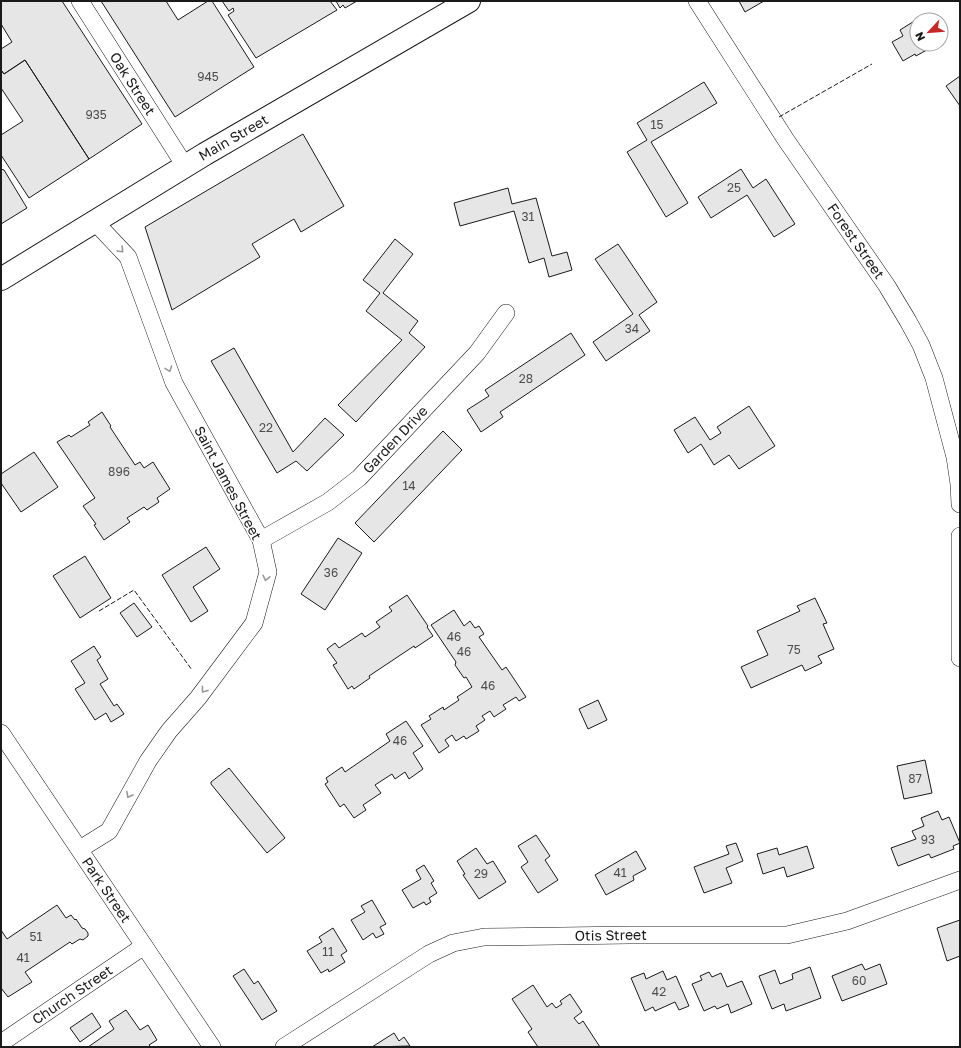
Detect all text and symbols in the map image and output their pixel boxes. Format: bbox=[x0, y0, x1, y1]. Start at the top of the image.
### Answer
north arrow bbox=[909, 12, 949, 52]
text: N bbox=[912, 30, 927, 43]
street label: Oak Street bbox=[107, 49, 159, 118]
house number: 945 bbox=[197, 69, 219, 84]
house number: 935 bbox=[85, 107, 107, 122]
street label: Main Street bbox=[195, 110, 271, 164]
house number: 15 bbox=[651, 117, 663, 132]
house number: 25 bbox=[727, 180, 741, 195]
street label: Forest Street bbox=[824, 200, 888, 282]
house number: 31 bbox=[522, 209, 535, 224]
one-way arrow bbox=[116, 245, 124, 253]
house number: 34 bbox=[625, 321, 639, 336]
one-way arrow bbox=[164, 366, 173, 373]
house number: 28 bbox=[519, 371, 533, 386]
street label: Garden Drive bbox=[359, 402, 431, 477]
house number: 22 bbox=[259, 420, 273, 435]
street label: Saint James Street bbox=[191, 423, 266, 543]
house number: 896 bbox=[108, 464, 130, 479]
house number: 14 bbox=[402, 478, 416, 493]
house number: 36 bbox=[324, 565, 338, 580]
one-way arrow bbox=[263, 575, 271, 581]
house number: 46 bbox=[447, 629, 461, 644]
house number: 75 bbox=[787, 642, 801, 657]
house number: 46 bbox=[457, 644, 471, 659]
house number: 46 bbox=[481, 678, 495, 693]
one-way arrow bbox=[202, 686, 209, 693]
house number: 46 bbox=[393, 733, 407, 748]
house number: 87 bbox=[908, 771, 922, 786]
one-way arrow bbox=[127, 791, 134, 799]
house number: 93 bbox=[921, 832, 935, 847]
street label: Park Street bbox=[79, 854, 135, 926]
house number: 41 bbox=[613, 865, 627, 880]
house number: 29 bbox=[474, 866, 488, 881]
street label: Otis Street bbox=[575, 926, 647, 944]
house number: 51 bbox=[30, 929, 43, 944]
house number: 11 bbox=[322, 944, 334, 959]
house number: 41 bbox=[16, 950, 30, 965]
street label: Church Street bbox=[29, 961, 115, 1028]
house number: 60 bbox=[852, 973, 866, 988]
house number: 42 bbox=[652, 984, 666, 999]

